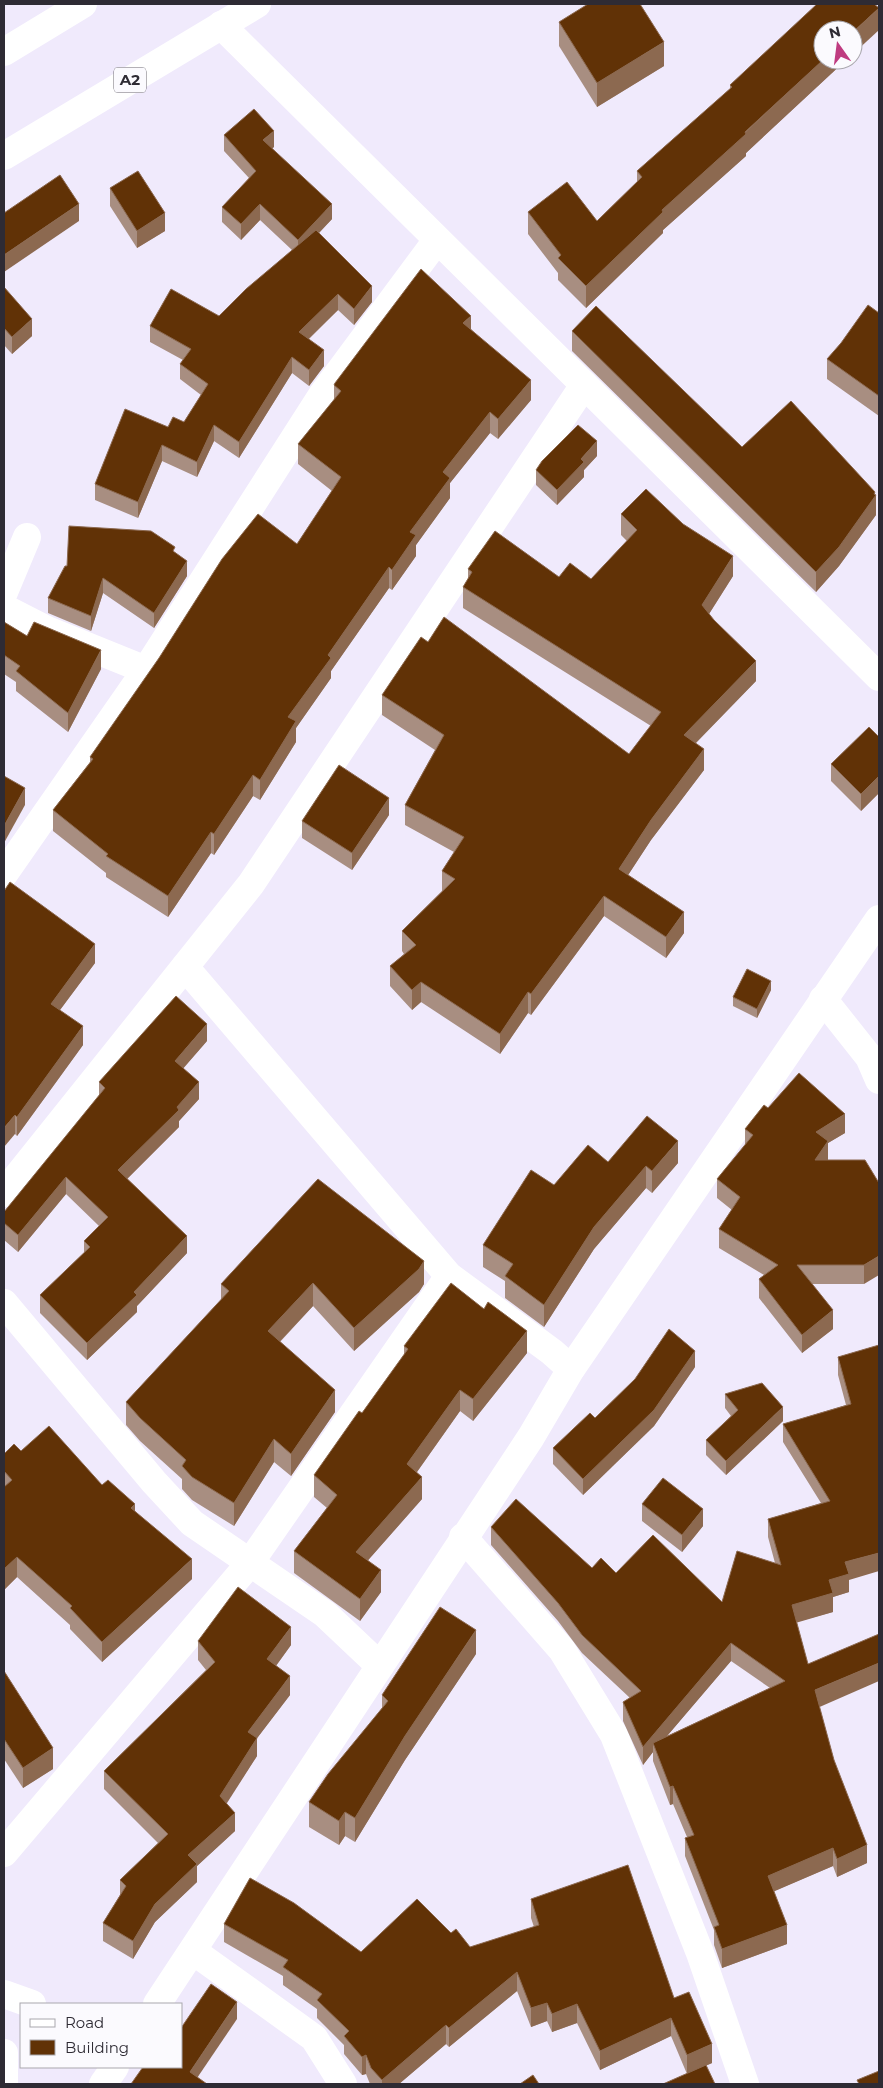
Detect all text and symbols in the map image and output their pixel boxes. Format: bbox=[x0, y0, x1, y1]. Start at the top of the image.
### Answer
north arrow bbox=[813, 20, 863, 70]
text: N bbox=[827, 22, 843, 42]
road number: A2 bbox=[114, 68, 146, 92]
legend bbox=[20, 2003, 182, 2068]
text: Road bbox=[65, 2013, 104, 2032]
text: Building bbox=[65, 2038, 129, 2057]

